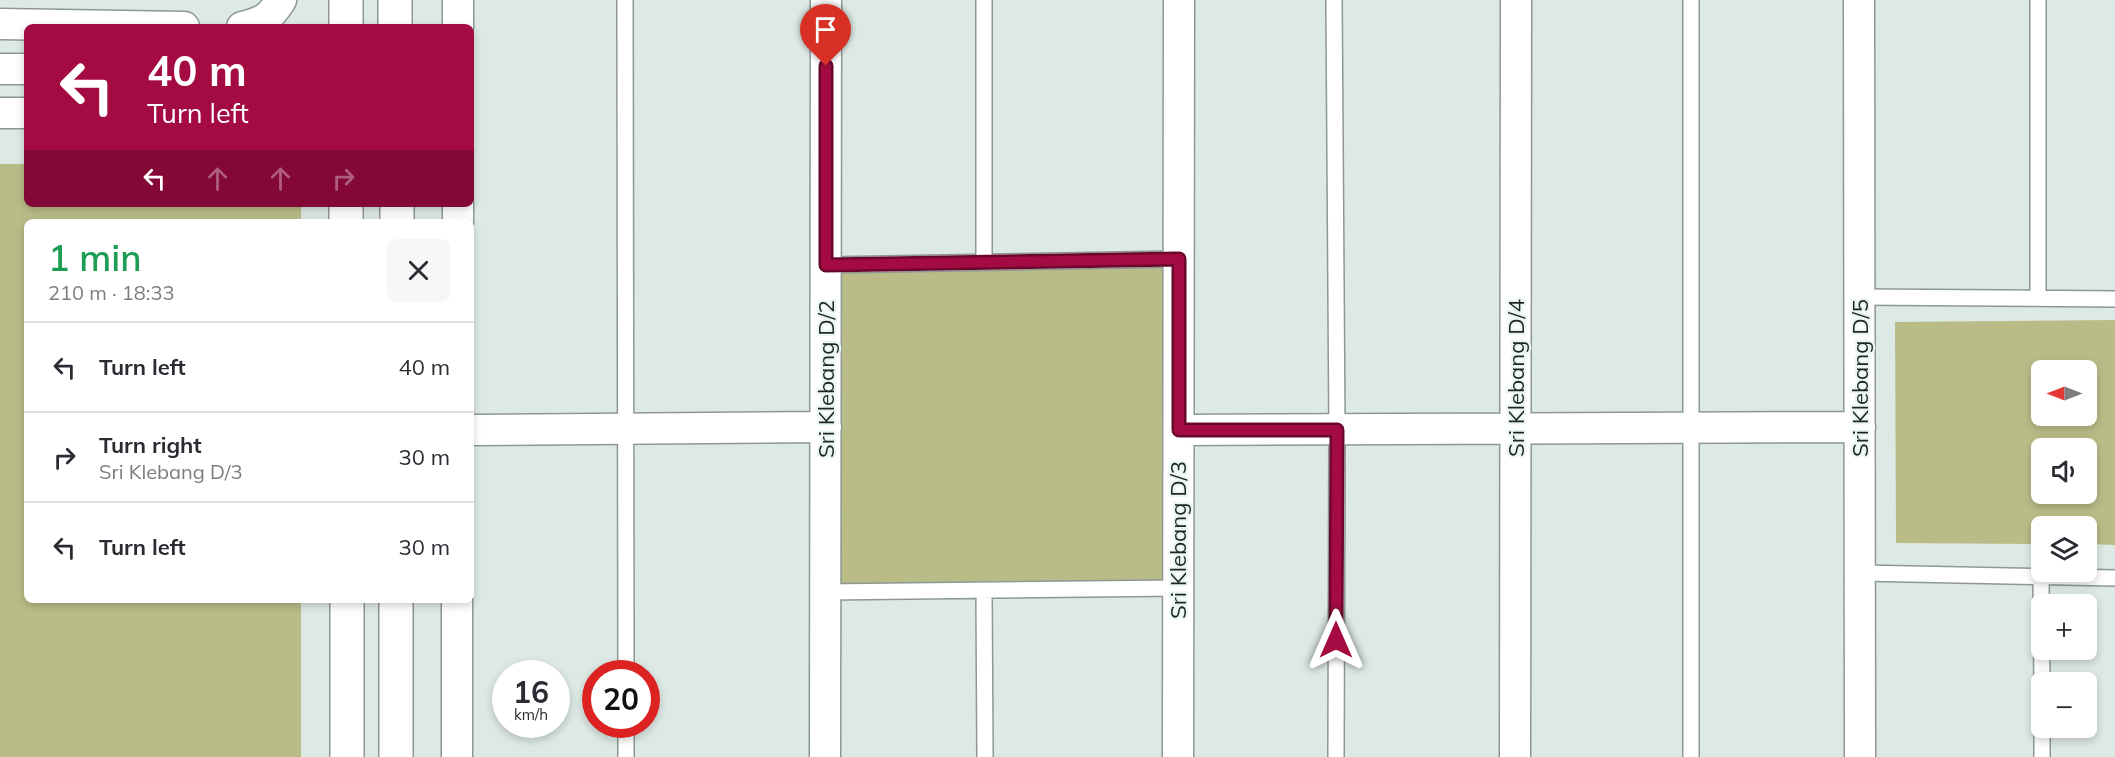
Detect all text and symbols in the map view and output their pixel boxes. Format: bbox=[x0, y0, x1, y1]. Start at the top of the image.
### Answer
pin bbox=[800, 4, 851, 66]
icon: arrive bbox=[809, 13, 842, 46]
text: 40 m bbox=[147, 44, 247, 97]
icon: left bbox=[48, 48, 126, 126]
text: Turn left bbox=[147, 96, 249, 130]
icon: left bbox=[138, 162, 171, 195]
icon: ahead bbox=[201, 162, 234, 195]
icon: ahead bbox=[264, 162, 297, 195]
icon: right bbox=[327, 162, 360, 195]
text: 1 min bbox=[48, 235, 142, 280]
button: close bbox=[387, 239, 450, 302]
text: 210 m · 18:33 bbox=[48, 280, 174, 305]
street label: Sri Klebang D/4 bbox=[1502, 299, 1530, 457]
street label: Sri Klebang D/5 bbox=[1846, 299, 1874, 457]
street label: Sri Klebang D/2 bbox=[812, 300, 840, 458]
icon: left bbox=[48, 351, 81, 384]
text: Turn left bbox=[99, 353, 186, 381]
text: 40 m bbox=[399, 353, 450, 381]
north arrow bbox=[2031, 360, 2097, 426]
map controls bbox=[2031, 360, 2097, 738]
text: Turn right bbox=[99, 431, 202, 459]
button: sound bbox=[2031, 438, 2097, 504]
icon: right bbox=[48, 441, 81, 474]
text: 30 m bbox=[399, 443, 450, 471]
text: Sri Klebang D/3 bbox=[99, 459, 242, 484]
street label: Sri Klebang D/3 bbox=[1164, 461, 1192, 619]
button: layers bbox=[2031, 516, 2097, 582]
icon: left bbox=[48, 531, 81, 564]
text: Turn left bbox=[99, 533, 186, 561]
text: 30 m bbox=[399, 533, 450, 561]
button: + bbox=[2031, 594, 2097, 660]
position arrow bbox=[1304, 608, 1368, 672]
speed limit sign: 20 bbox=[582, 660, 660, 738]
button: − bbox=[2031, 672, 2097, 738]
text: 16 bbox=[513, 673, 549, 711]
text: km/h bbox=[514, 705, 548, 724]

